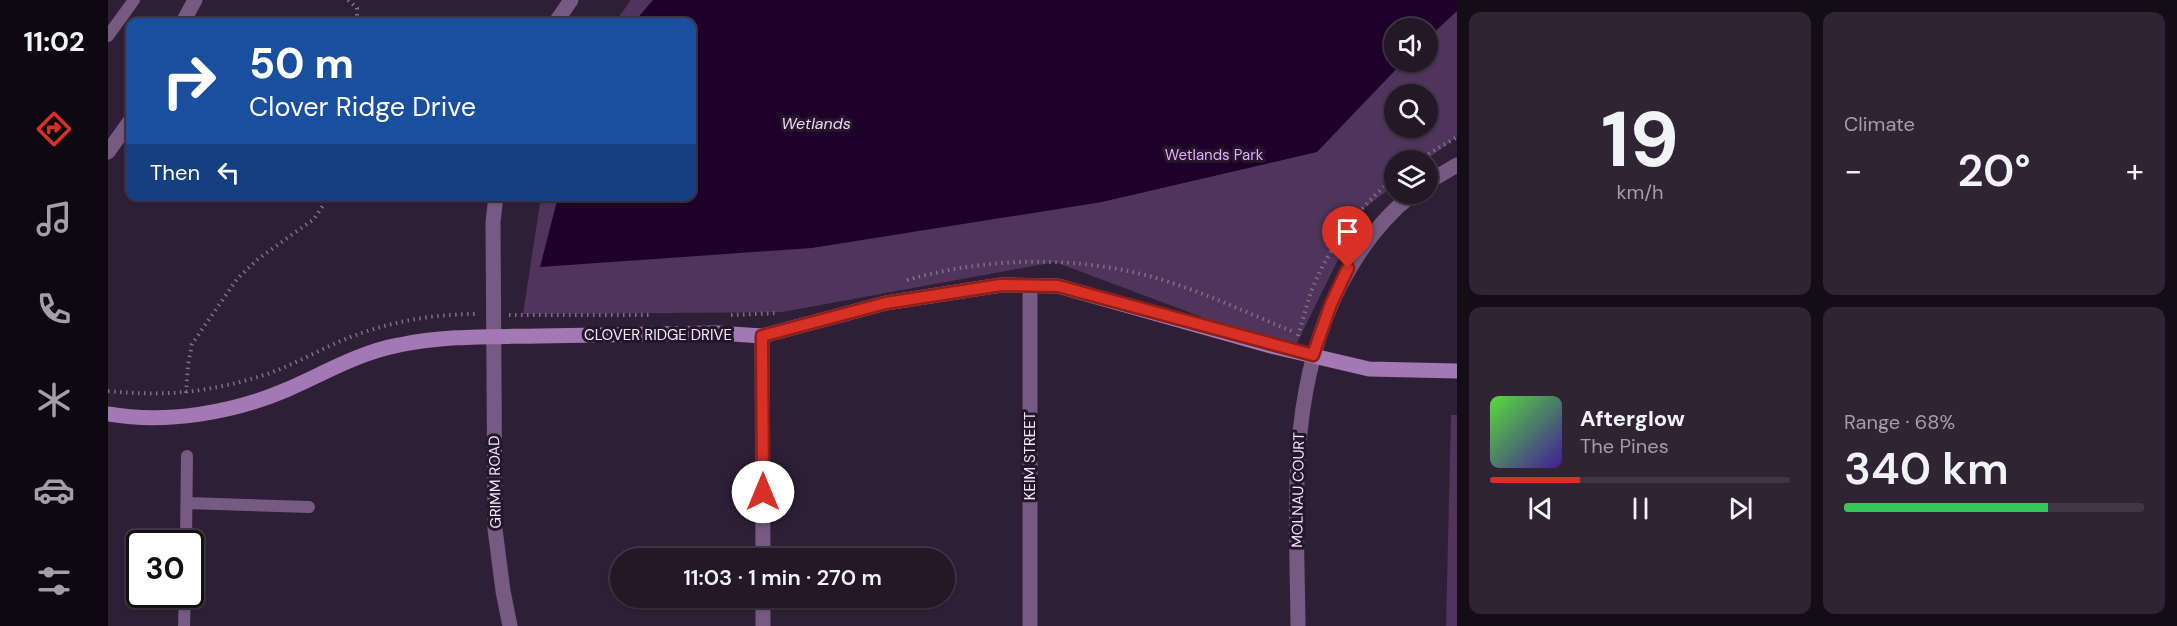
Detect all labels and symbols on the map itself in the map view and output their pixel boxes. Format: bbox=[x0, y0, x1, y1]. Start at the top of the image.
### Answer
water label: Wetlands bbox=[781, 113, 851, 134]
park label: Wetlands Park bbox=[1165, 145, 1264, 165]
pin bbox=[1322, 206, 1373, 268]
street label: CLOVER RIDGE DRIVE bbox=[584, 325, 732, 345]
street label: KEIM STREET bbox=[1020, 412, 1040, 500]
street label: MOLNAU COURT bbox=[1287, 432, 1309, 548]
street label: GRIMM ROAD bbox=[484, 435, 506, 529]
position arrow bbox=[731, 460, 795, 524]
speed limit sign: 30 bbox=[126, 530, 204, 608]

